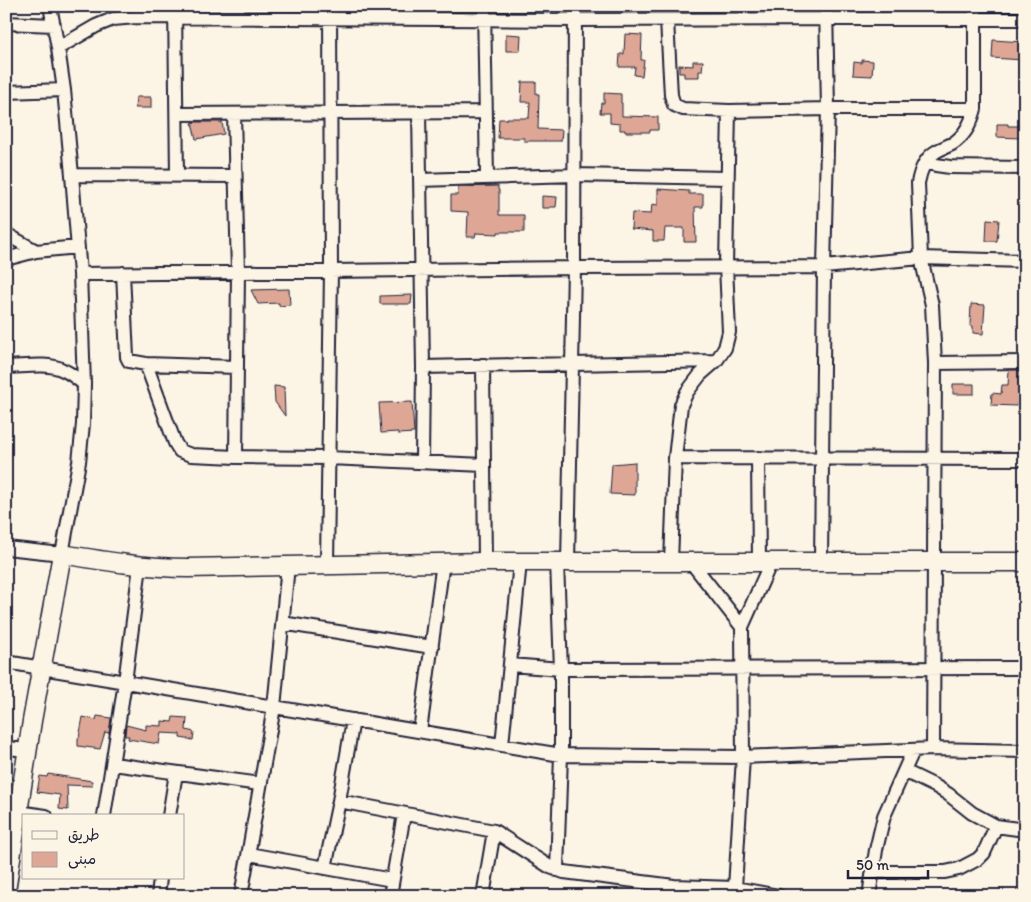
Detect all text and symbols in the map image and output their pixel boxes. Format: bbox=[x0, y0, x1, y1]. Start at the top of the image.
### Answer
legend bbox=[22, 814, 185, 880]
text: طريق bbox=[68, 826, 100, 844]
scale bar bbox=[848, 847, 928, 879]
text: مبنى bbox=[68, 850, 96, 869]
text: 50 m bbox=[856, 856, 889, 874]

